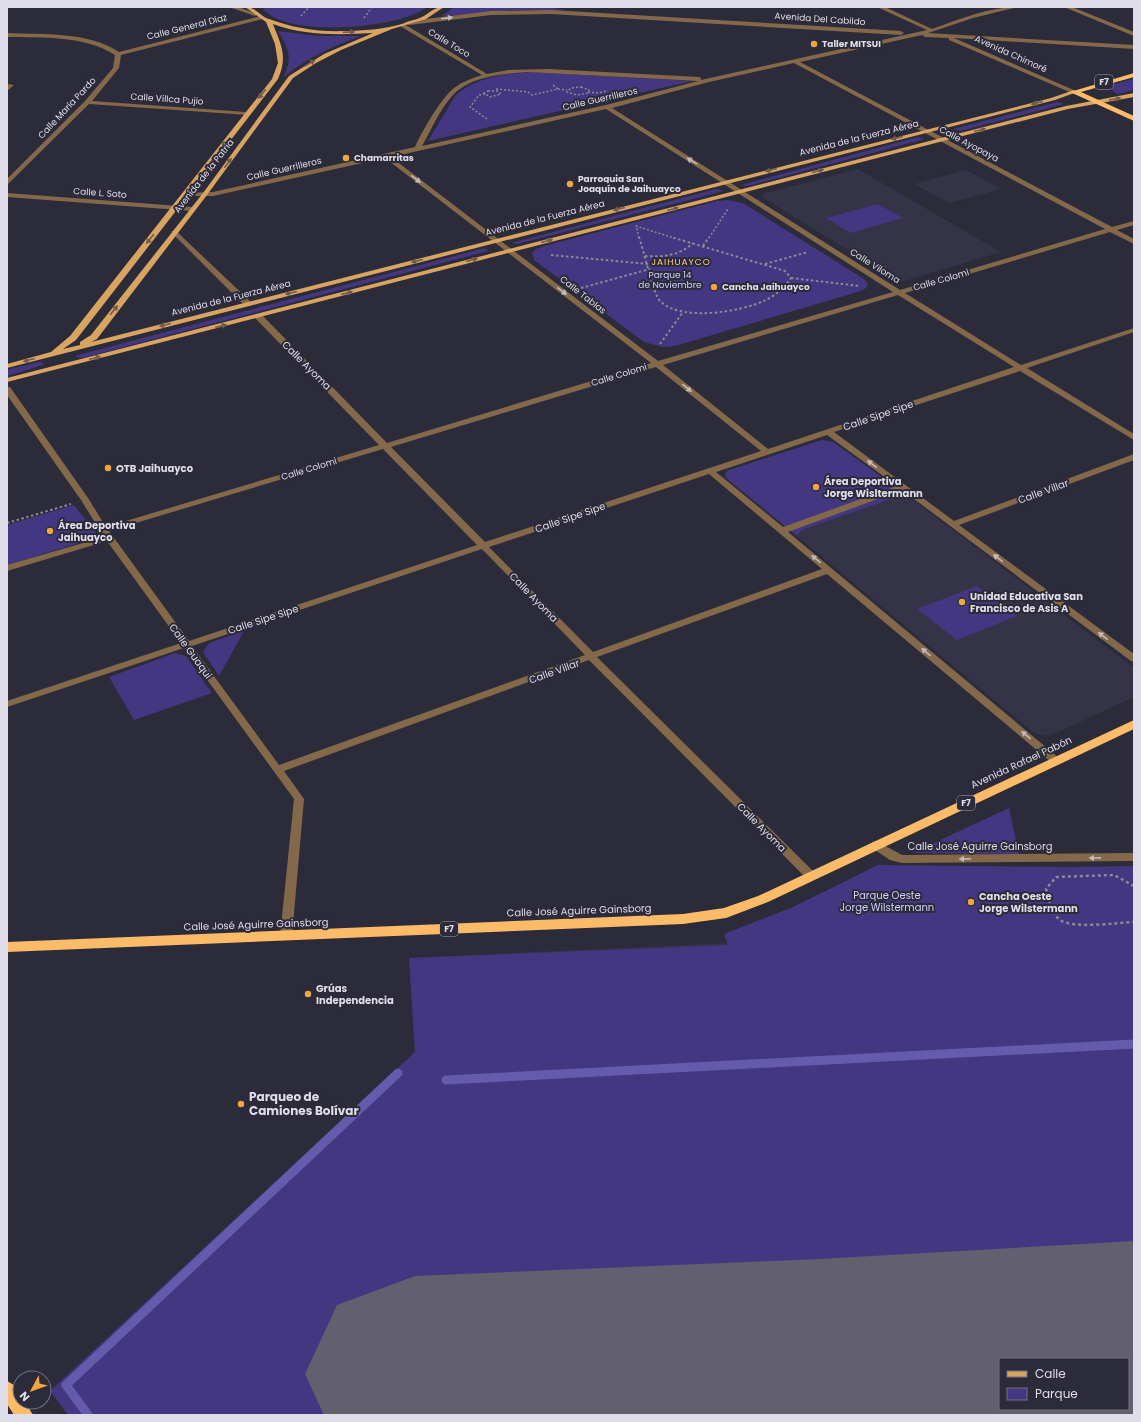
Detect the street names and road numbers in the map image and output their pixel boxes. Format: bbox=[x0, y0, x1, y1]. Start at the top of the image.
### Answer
street label: Avenida Del Cabildo bbox=[774, 10, 866, 28]
street label: Calle General Díaz bbox=[146, 11, 228, 43]
street label: Calle Toco bbox=[426, 26, 473, 60]
street label: Avenida Chimoré bbox=[973, 33, 1050, 76]
street label: Calle María Pardo bbox=[35, 75, 99, 141]
road number: F7 bbox=[1095, 75, 1113, 89]
street label: Calle Guerrilleros bbox=[561, 84, 639, 113]
street label: Calle Villca Pujio bbox=[130, 90, 204, 108]
street label: Avenida de la Fuerza Aérea bbox=[798, 117, 920, 159]
street label: Calle Ayopaya bbox=[937, 123, 1001, 165]
street label: Avenida de la Patria bbox=[171, 137, 237, 215]
street label: Calle Guerrilleros bbox=[245, 154, 323, 183]
street label: Calle L. Soto bbox=[73, 185, 127, 201]
street label: Avenida de la Fuerza Aérea bbox=[484, 197, 606, 239]
street label: Calle Viloma bbox=[848, 246, 902, 286]
street label: Calle Colomi bbox=[912, 266, 970, 294]
street label: Calle Tablas bbox=[557, 273, 609, 317]
street label: Avenida de la Fuerza Aérea bbox=[170, 277, 292, 319]
street label: Calle Ayoma bbox=[279, 337, 335, 393]
street label: Calle Colomi bbox=[590, 361, 648, 389]
street label: Calle Sipe Sipe bbox=[841, 396, 915, 435]
street label: Calle Colomi bbox=[280, 455, 338, 483]
street label: Calle Villar bbox=[1016, 475, 1071, 508]
street label: Calle Sipe Sipe bbox=[533, 498, 607, 537]
street label: Calle Ayoma bbox=[506, 569, 561, 626]
street label: Calle Sipe Sipe bbox=[226, 601, 300, 638]
street label: Calle Guaqui bbox=[165, 621, 216, 682]
street label: Calle Villar bbox=[527, 655, 582, 688]
street label: Avenida Rafael Pabón bbox=[968, 732, 1074, 792]
road number: F7 bbox=[957, 796, 975, 810]
street label: Calle Ayoma bbox=[734, 799, 790, 855]
street label: Calle José Aguirre Gainsborg bbox=[907, 839, 1053, 854]
street label: Calle José Aguirre Gainsborg bbox=[506, 900, 652, 921]
street label: Calle José Aguirre Gainsborg bbox=[183, 914, 329, 935]
road number: F7 bbox=[440, 922, 458, 936]

